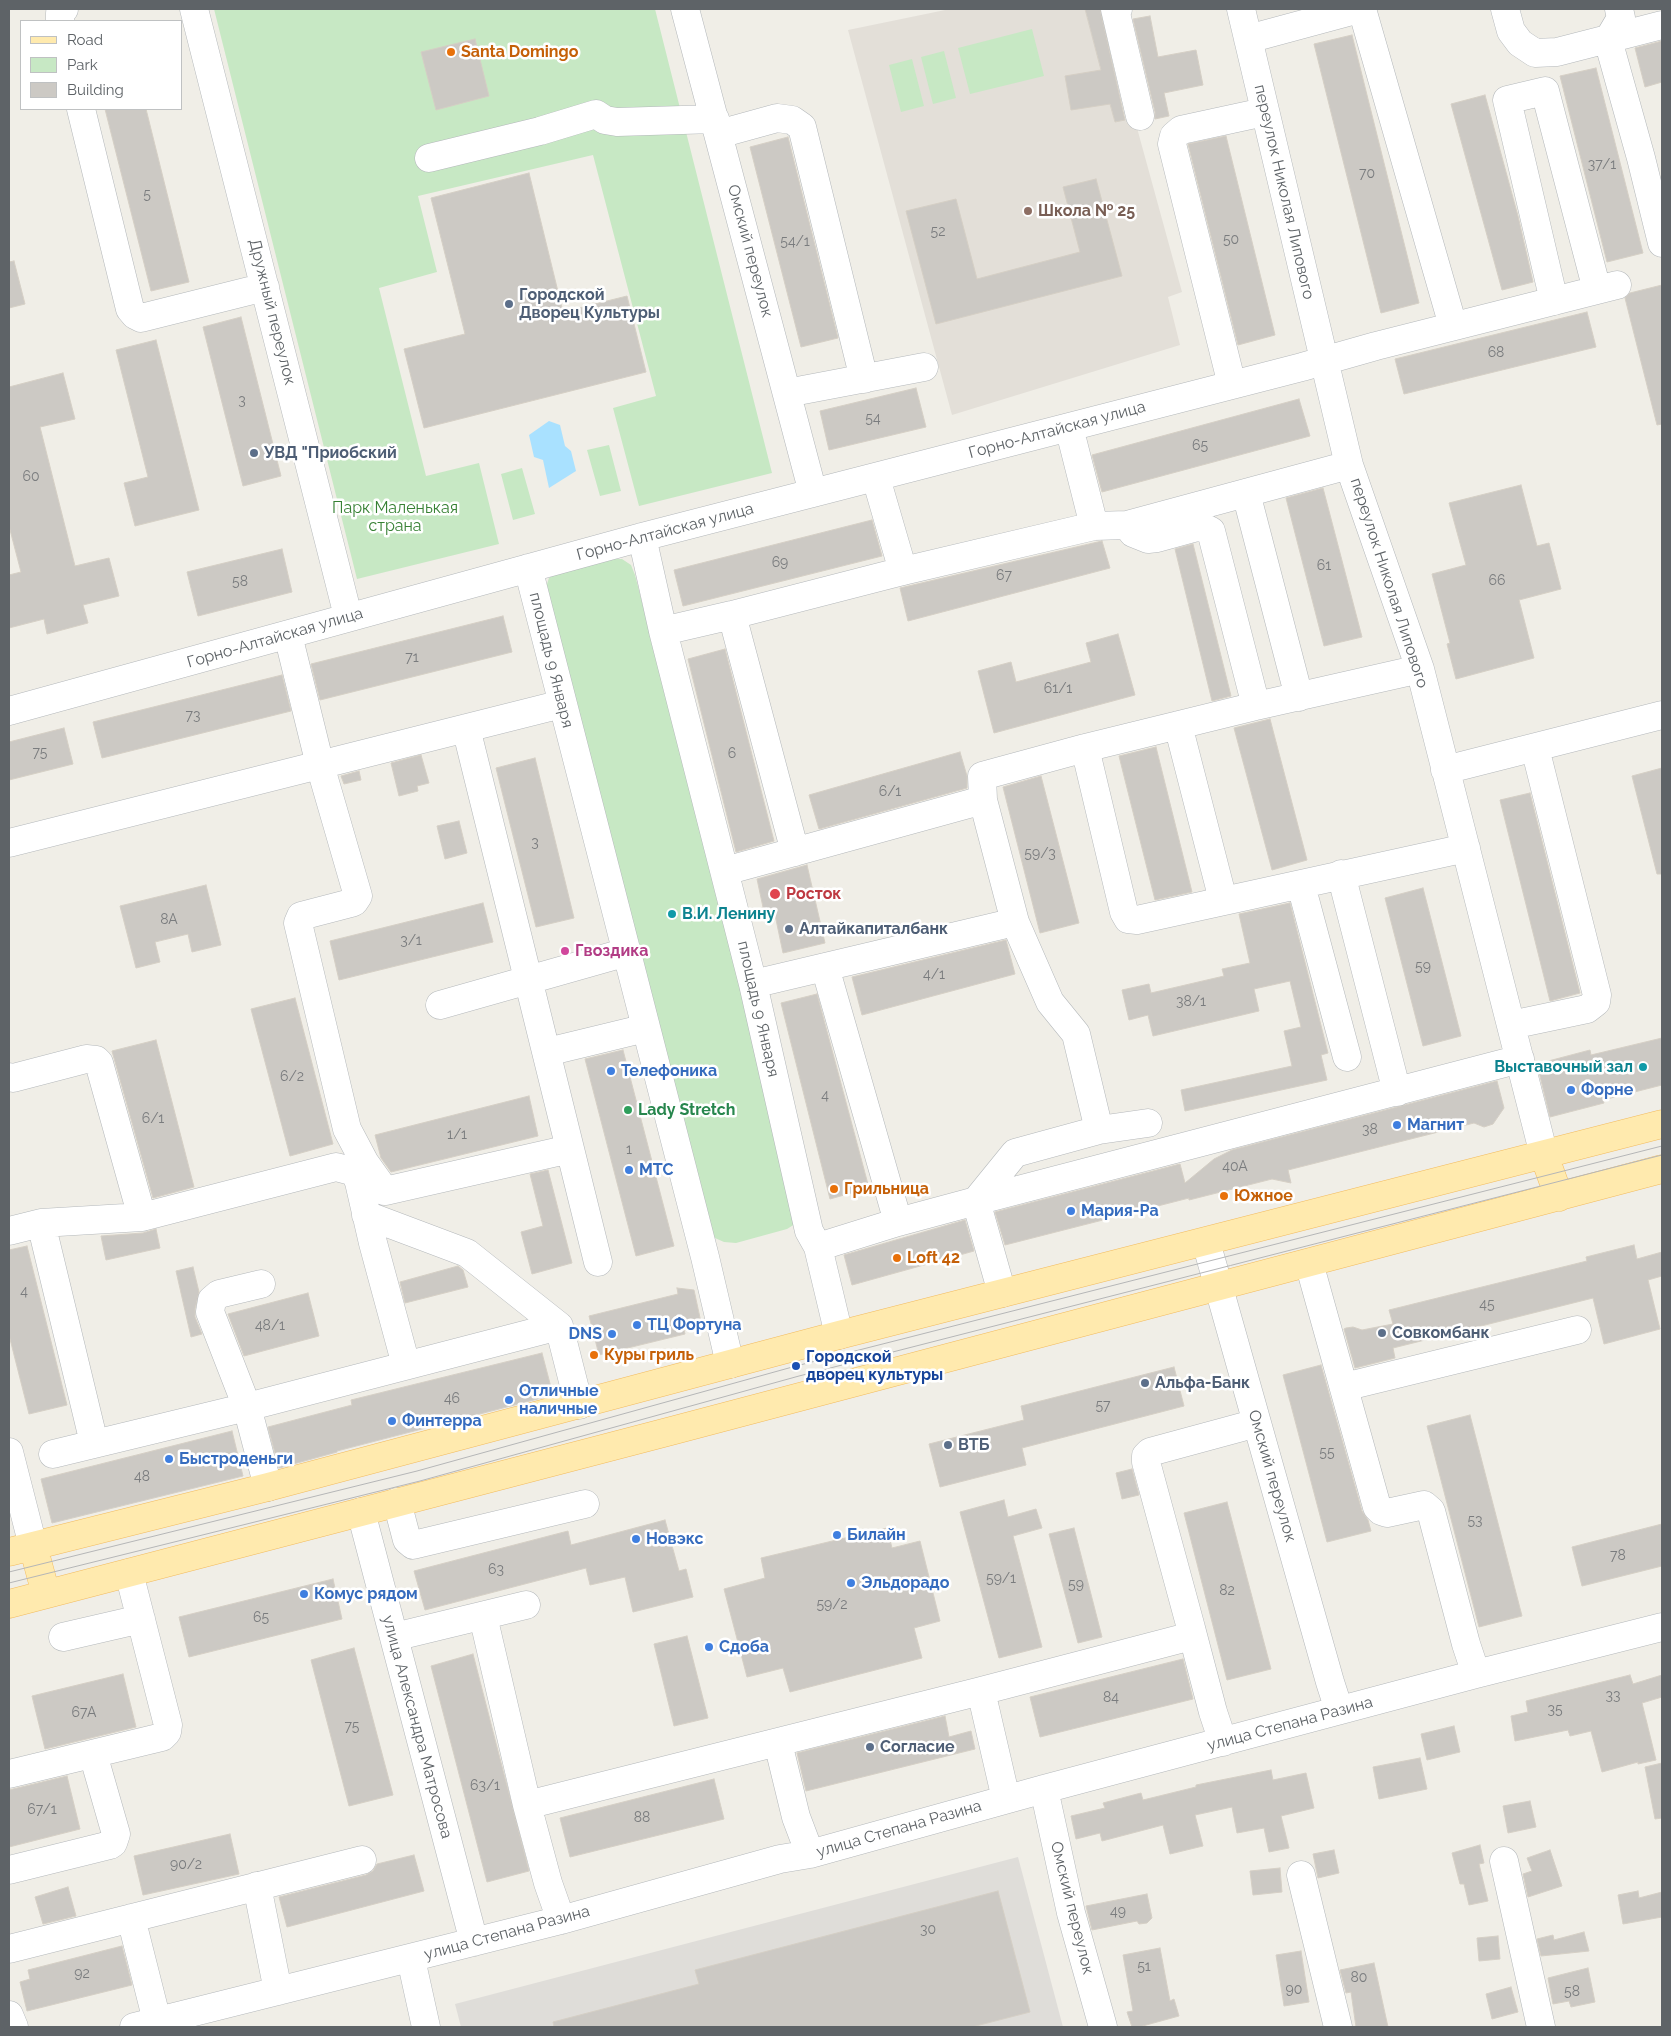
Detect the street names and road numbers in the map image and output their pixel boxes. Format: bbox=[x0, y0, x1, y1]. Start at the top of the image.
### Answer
street label: переулок Николая Липового bbox=[1250, 83, 1318, 301]
street label: Омский переулок bbox=[723, 183, 777, 319]
street label: Дружный переулок bbox=[245, 237, 299, 387]
street label: Горно-Алтайская улица bbox=[966, 397, 1148, 463]
street label: переулок Николая Липового bbox=[1346, 475, 1432, 691]
street label: Горно-Алтайская улица bbox=[574, 499, 756, 565]
street label: площадь 9 Января bbox=[525, 590, 577, 730]
street label: Горно-Алтайская улица bbox=[185, 604, 365, 672]
street label: площадь 9 Января bbox=[733, 939, 783, 1079]
street label: Омский переулок bbox=[1244, 1408, 1300, 1544]
street label: улица Александра Матросова bbox=[378, 1613, 456, 1841]
street label: улица Степана Разина bbox=[1205, 1693, 1375, 1755]
street label: улица Степана Разина bbox=[814, 1796, 984, 1862]
street label: Омский переулок bbox=[1046, 1839, 1098, 1977]
street label: улица Степана Разина bbox=[422, 1902, 592, 1964]

